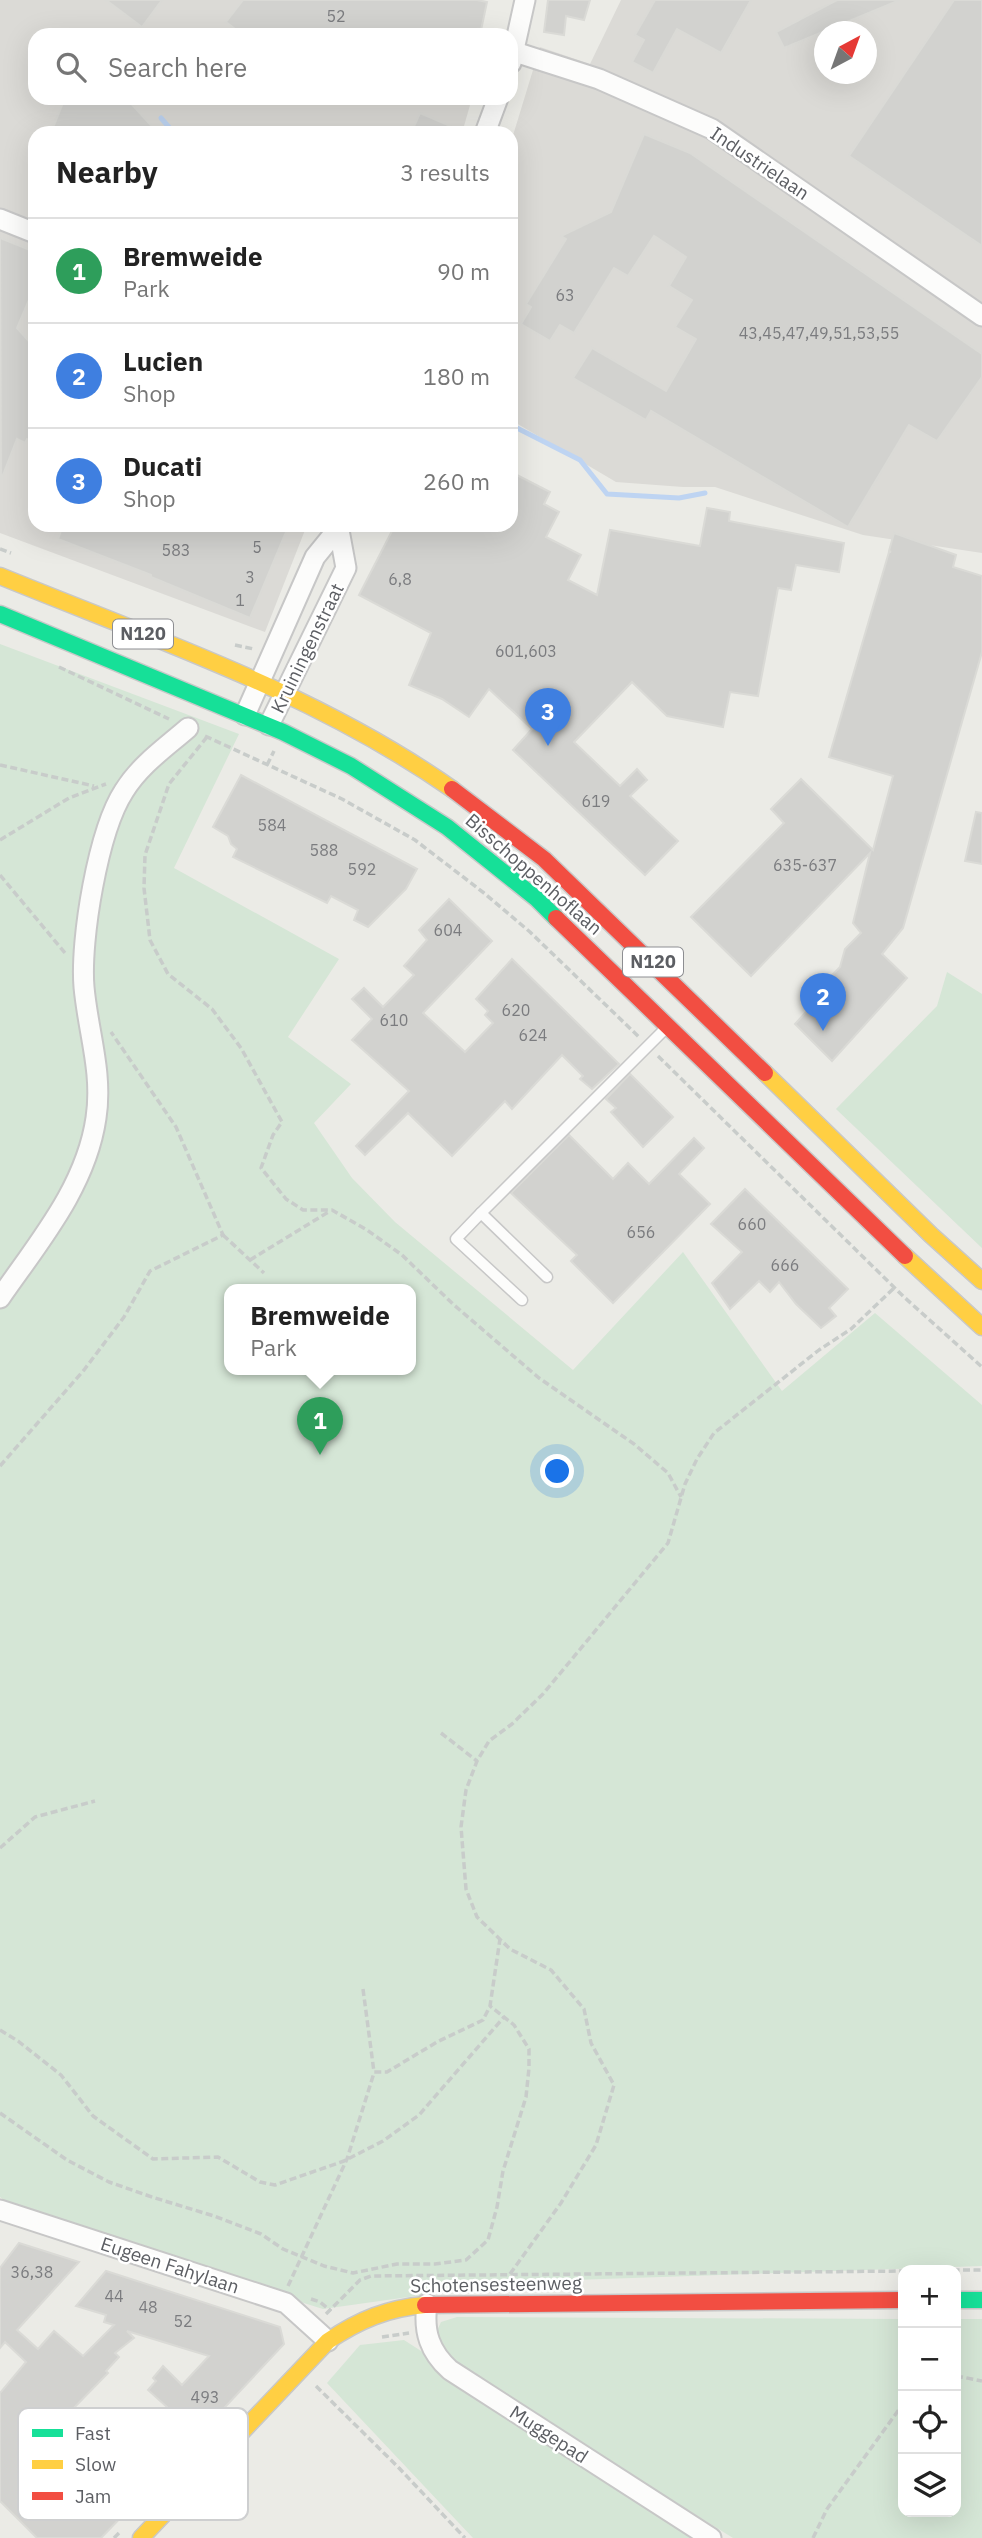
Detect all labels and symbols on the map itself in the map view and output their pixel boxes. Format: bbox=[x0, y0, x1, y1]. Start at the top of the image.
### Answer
house number: 52 bbox=[326, 6, 346, 26]
north arrow bbox=[814, 21, 877, 84]
street label: Industrielaan bbox=[706, 121, 814, 205]
house number: 63 bbox=[555, 285, 575, 305]
house number: 43,45,47,49,51,53,55 bbox=[739, 323, 899, 343]
house number: 5 bbox=[252, 537, 262, 557]
house number: 583 bbox=[162, 540, 190, 560]
house number: 3 bbox=[245, 567, 255, 587]
house number: 6,8 bbox=[388, 569, 412, 589]
street label: Kruiningenstraat bbox=[265, 579, 349, 717]
house number: 1 bbox=[235, 590, 245, 610]
road number: N120 bbox=[113, 620, 173, 648]
house number: 601,603 bbox=[495, 641, 557, 661]
pin: 3 bbox=[525, 688, 571, 746]
house number: 619 bbox=[582, 791, 610, 811]
street label: Bisschoppenhoflaan bbox=[461, 808, 607, 940]
house number: 584 bbox=[258, 815, 286, 835]
house number: 588 bbox=[310, 840, 338, 860]
house number: 635-637 bbox=[773, 855, 837, 875]
house number: 592 bbox=[348, 859, 376, 879]
house number: 604 bbox=[434, 920, 462, 940]
road number: N120 bbox=[623, 947, 683, 976]
pin: 2 bbox=[800, 973, 846, 1031]
house number: 620 bbox=[502, 1000, 530, 1020]
house number: 610 bbox=[380, 1010, 408, 1030]
house number: 624 bbox=[519, 1025, 547, 1045]
house number: 660 bbox=[738, 1214, 766, 1234]
house number: 656 bbox=[627, 1222, 655, 1242]
house number: 666 bbox=[771, 1255, 799, 1275]
pin: 1 bbox=[297, 1397, 343, 1455]
your location bbox=[540, 1454, 574, 1488]
street label: Eugeen Fahylaan bbox=[98, 2231, 242, 2299]
house number: 36,38 bbox=[11, 2262, 53, 2282]
street label: Schotensesteenweg bbox=[410, 2271, 582, 2297]
house number: 44 bbox=[104, 2286, 124, 2306]
house number: 48 bbox=[138, 2297, 158, 2317]
house number: 52 bbox=[173, 2311, 193, 2331]
house number: 493 bbox=[191, 2387, 219, 2407]
street label: Muggepad bbox=[505, 2400, 593, 2468]
legend bbox=[18, 2408, 248, 2520]
text: Fast bbox=[75, 2421, 111, 2445]
text: Slow bbox=[75, 2452, 116, 2476]
text: Jam bbox=[75, 2484, 111, 2508]

